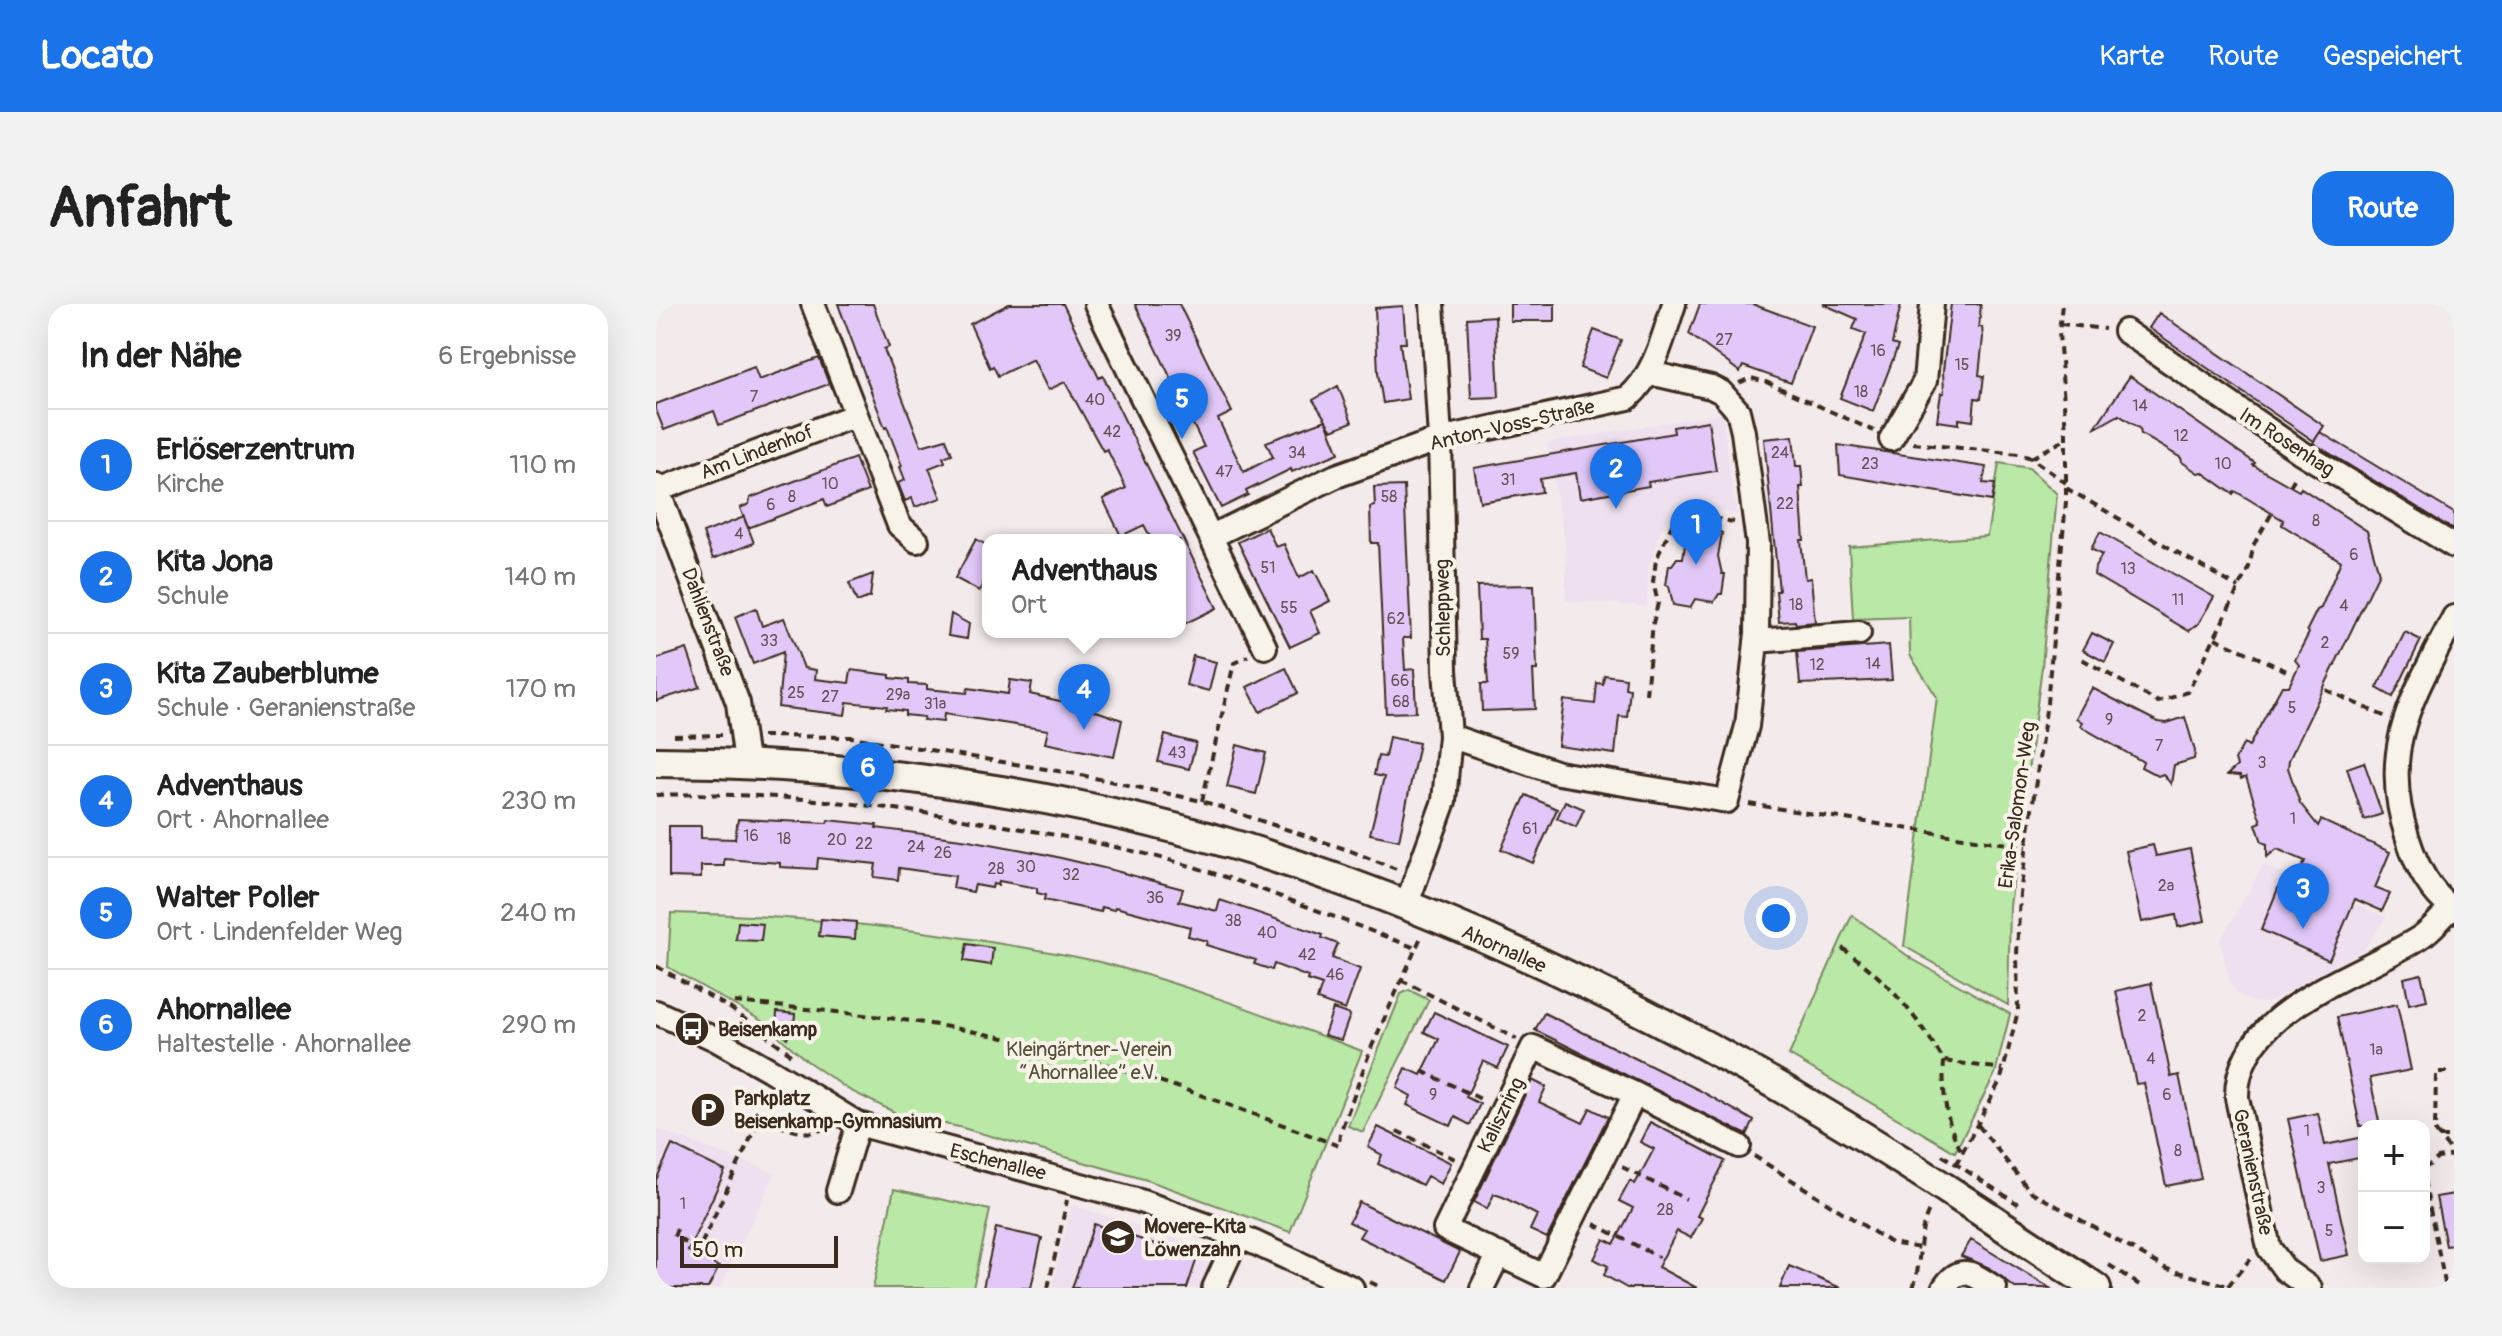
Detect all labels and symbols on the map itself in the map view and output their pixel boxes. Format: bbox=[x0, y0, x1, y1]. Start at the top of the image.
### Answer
house number: 39 bbox=[1164, 326, 1182, 346]
house number: 27 bbox=[1715, 330, 1733, 350]
house number: 16 bbox=[1870, 341, 1886, 361]
house number: 15 bbox=[1955, 355, 1969, 375]
pin: 5 bbox=[1156, 373, 1208, 439]
house number: 18 bbox=[1854, 382, 1868, 402]
house number: 7 bbox=[750, 387, 759, 407]
house number: 40 bbox=[1085, 390, 1105, 410]
street label: Anton-Voss-Straße bbox=[1427, 394, 1597, 456]
house number: 14 bbox=[2132, 396, 2148, 416]
street label: Im Rosenhag bbox=[2235, 402, 2339, 482]
street label: Am Lindenhof bbox=[697, 419, 817, 485]
house number: 42 bbox=[1103, 422, 1121, 442]
house number: 12 bbox=[2173, 426, 2189, 446]
house number: 34 bbox=[1288, 443, 1306, 463]
pin: 2 bbox=[1590, 443, 1642, 509]
house number: 24 bbox=[1771, 443, 1789, 463]
house number: 23 bbox=[1861, 454, 1879, 474]
house number: 10 bbox=[2214, 454, 2232, 474]
house number: 47 bbox=[1215, 462, 1233, 482]
house number: 31 bbox=[1500, 470, 1516, 490]
house number: 10 bbox=[821, 474, 839, 494]
house number: 8 bbox=[788, 487, 796, 507]
house number: 58 bbox=[1381, 487, 1397, 507]
house number: 22 bbox=[1776, 494, 1794, 514]
house number: 6 bbox=[766, 495, 776, 515]
pin: 1 bbox=[1670, 499, 1722, 565]
house number: 8 bbox=[2312, 511, 2320, 531]
house number: 4 bbox=[734, 524, 744, 544]
house number: 6 bbox=[2349, 545, 2359, 565]
house number: 51 bbox=[1261, 558, 1275, 578]
street label: Schleppweg bbox=[1430, 559, 1456, 657]
house number: 13 bbox=[2120, 559, 2136, 579]
street label: Dahlienstraße bbox=[676, 564, 740, 680]
house number: 11 bbox=[2172, 590, 2184, 610]
house number: 18 bbox=[1789, 595, 1803, 615]
house number: 4 bbox=[2339, 596, 2349, 616]
house number: 55 bbox=[1280, 598, 1298, 618]
house number: 62 bbox=[1387, 609, 1405, 629]
house number: 33 bbox=[760, 631, 778, 651]
house number: 2 bbox=[2321, 633, 2330, 653]
house number: 59 bbox=[1503, 644, 1519, 664]
house number: 14 bbox=[1865, 654, 1881, 674]
house number: 12 bbox=[1809, 655, 1825, 675]
pin: 4 bbox=[1058, 664, 1110, 730]
house number: 66 bbox=[1391, 671, 1409, 691]
house number: 25 bbox=[787, 683, 805, 703]
house number: 29a bbox=[886, 685, 910, 705]
house number: 27 bbox=[821, 687, 839, 707]
house number: 68 bbox=[1392, 692, 1410, 712]
house number: 31a bbox=[924, 694, 946, 714]
house number: 5 bbox=[2288, 698, 2296, 718]
house number: 9 bbox=[2105, 710, 2113, 730]
street label: Erika-Salomon-Weg bbox=[1993, 720, 2041, 890]
house number: 7 bbox=[2155, 736, 2164, 756]
pin: 6 bbox=[842, 742, 894, 808]
house number: 43 bbox=[1168, 743, 1186, 763]
house number: 3 bbox=[2258, 753, 2267, 773]
house number: 1 bbox=[2290, 809, 2296, 829]
house number: 61 bbox=[1522, 819, 1538, 839]
house number: 16 bbox=[743, 826, 759, 846]
house number: 18 bbox=[777, 829, 791, 849]
house number: 20 bbox=[827, 830, 847, 850]
house number: 22 bbox=[855, 834, 873, 854]
house number: 24 bbox=[907, 837, 925, 857]
house number: 26 bbox=[934, 843, 952, 863]
house number: 30 bbox=[1016, 857, 1036, 877]
house number: 28 bbox=[987, 859, 1005, 879]
pin: 3 bbox=[2277, 863, 2329, 929]
house number: 32 bbox=[1062, 865, 1080, 885]
house number: 2a bbox=[2158, 876, 2174, 896]
house number: 36 bbox=[1146, 888, 1164, 908]
your location bbox=[1756, 898, 1796, 938]
house number: 38 bbox=[1225, 911, 1242, 931]
street label: Ahornallee bbox=[1458, 919, 1550, 979]
house number: 40 bbox=[1257, 923, 1277, 943]
house number: 42 bbox=[1298, 945, 1316, 965]
house number: 46 bbox=[1326, 965, 1344, 985]
house number: 2 bbox=[2138, 1006, 2147, 1026]
bus stop icon: Beisenkamp bbox=[673, 1010, 711, 1048]
place label: Beisenkamp bbox=[718, 1017, 818, 1042]
park label: Kleingärtner-Verein “Ahornallee” e.V. bbox=[1006, 1037, 1172, 1085]
house number: 1a bbox=[2369, 1040, 2383, 1060]
house number: 4 bbox=[2146, 1049, 2156, 1069]
street label: Kaliszring bbox=[1472, 1073, 1530, 1157]
house number: 9 bbox=[1429, 1085, 1437, 1105]
house number: 6 bbox=[2162, 1085, 2172, 1105]
place label: Parkplatz Beisenkamp-Gymnasium bbox=[734, 1086, 942, 1134]
parking icon: Parkplatz Beisenkamp-Gymnasium bbox=[689, 1091, 727, 1129]
street label: Geranienstraße bbox=[2227, 1107, 2279, 1238]
house number: 1 bbox=[2304, 1121, 2310, 1141]
street label: Eschenallee bbox=[947, 1138, 1049, 1186]
house number: 8 bbox=[2174, 1141, 2182, 1161]
house number: 3 bbox=[2317, 1178, 2326, 1198]
house number: 1 bbox=[680, 1194, 686, 1214]
house number: 28 bbox=[1656, 1200, 1674, 1220]
place label: Movere-Kita Löwenzahn bbox=[1144, 1214, 1246, 1262]
school or university icon: Movere-Kita Löwenzahn bbox=[1099, 1218, 1137, 1256]
house number: 5 bbox=[2325, 1221, 2333, 1241]
scale bar bbox=[680, 1232, 838, 1268]

